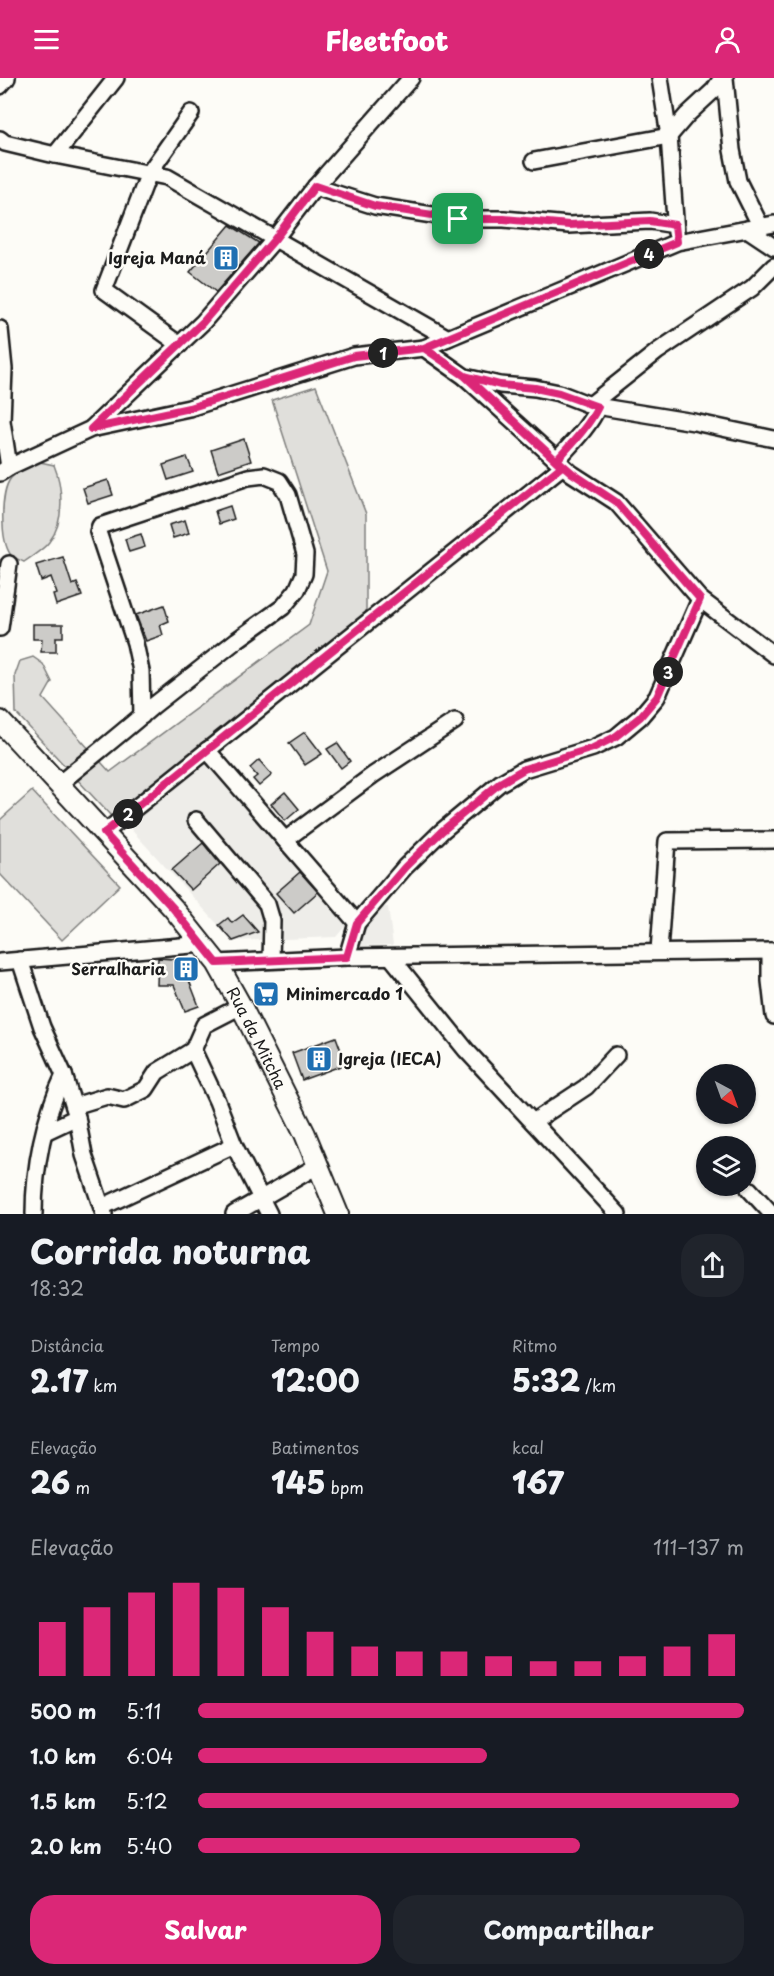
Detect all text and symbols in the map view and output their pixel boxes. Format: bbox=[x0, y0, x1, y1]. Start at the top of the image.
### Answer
text: Fleetfoot bbox=[325, 19, 449, 60]
icon: menu bbox=[30, 23, 63, 56]
icon: person bbox=[711, 23, 744, 56]
pin bbox=[432, 193, 483, 244]
icon: arrive bbox=[441, 202, 474, 235]
pin: 4 bbox=[634, 239, 664, 269]
text: 4 bbox=[644, 242, 654, 266]
building icon: Igreja Maná bbox=[211, 243, 241, 273]
place label: Igreja Maná bbox=[108, 245, 206, 269]
pin: 1 bbox=[368, 338, 398, 368]
text: 1 bbox=[379, 341, 387, 365]
pin: 3 bbox=[653, 657, 683, 687]
text: 3 bbox=[663, 660, 673, 684]
pin: 2 bbox=[113, 799, 143, 829]
text: 2 bbox=[122, 802, 134, 826]
building icon: Serralharia bbox=[171, 954, 201, 984]
place label: Serralharia bbox=[71, 956, 166, 980]
supermarket icon: Minimercado 1 bbox=[251, 979, 281, 1009]
place label: Minimercado 1 bbox=[286, 981, 403, 1005]
street label: Rua da Mitcha bbox=[222, 982, 293, 1093]
building icon: Igreja (IECA) bbox=[304, 1044, 334, 1074]
place label: Igreja (IECA) bbox=[338, 1046, 441, 1070]
north arrow bbox=[696, 1064, 756, 1124]
map controls bbox=[696, 1064, 756, 1196]
button: layers bbox=[696, 1136, 756, 1196]
text: Corrida noturna bbox=[30, 1225, 311, 1275]
button: share bbox=[681, 1234, 744, 1297]
text: 18:32 bbox=[30, 1273, 84, 1303]
text: Distância bbox=[30, 1333, 104, 1357]
text: Tempo bbox=[271, 1333, 320, 1357]
text: Ritmo bbox=[512, 1333, 557, 1357]
text: 2.17 bbox=[30, 1357, 88, 1402]
text: 12:00 bbox=[271, 1357, 360, 1402]
text: 5:32 bbox=[512, 1357, 580, 1402]
text: km bbox=[88, 1373, 117, 1397]
text: /km bbox=[580, 1373, 616, 1397]
text: Elevação bbox=[30, 1435, 97, 1459]
text: Batimentos bbox=[271, 1435, 359, 1459]
text: kcal bbox=[512, 1435, 544, 1459]
text: 26 bbox=[30, 1459, 70, 1504]
text: 145 bbox=[271, 1459, 326, 1504]
text: 167 bbox=[512, 1459, 564, 1504]
text: m bbox=[70, 1475, 90, 1499]
text: bpm bbox=[326, 1475, 364, 1499]
text: Elevação bbox=[30, 1532, 114, 1562]
text: 111–137 m bbox=[653, 1532, 744, 1562]
text: 500 m bbox=[30, 1696, 97, 1726]
text: 5:11 bbox=[126, 1696, 161, 1726]
text: 1.0 km bbox=[30, 1741, 97, 1771]
text: 6:04 bbox=[126, 1741, 174, 1771]
text: 1.5 km bbox=[30, 1786, 96, 1816]
text: 5:12 bbox=[126, 1786, 168, 1816]
text: 2.0 km bbox=[30, 1831, 102, 1861]
text: 5:40 bbox=[126, 1831, 172, 1861]
button: Salvar bbox=[30, 1895, 381, 1964]
button: Compartilhar bbox=[393, 1895, 744, 1964]

